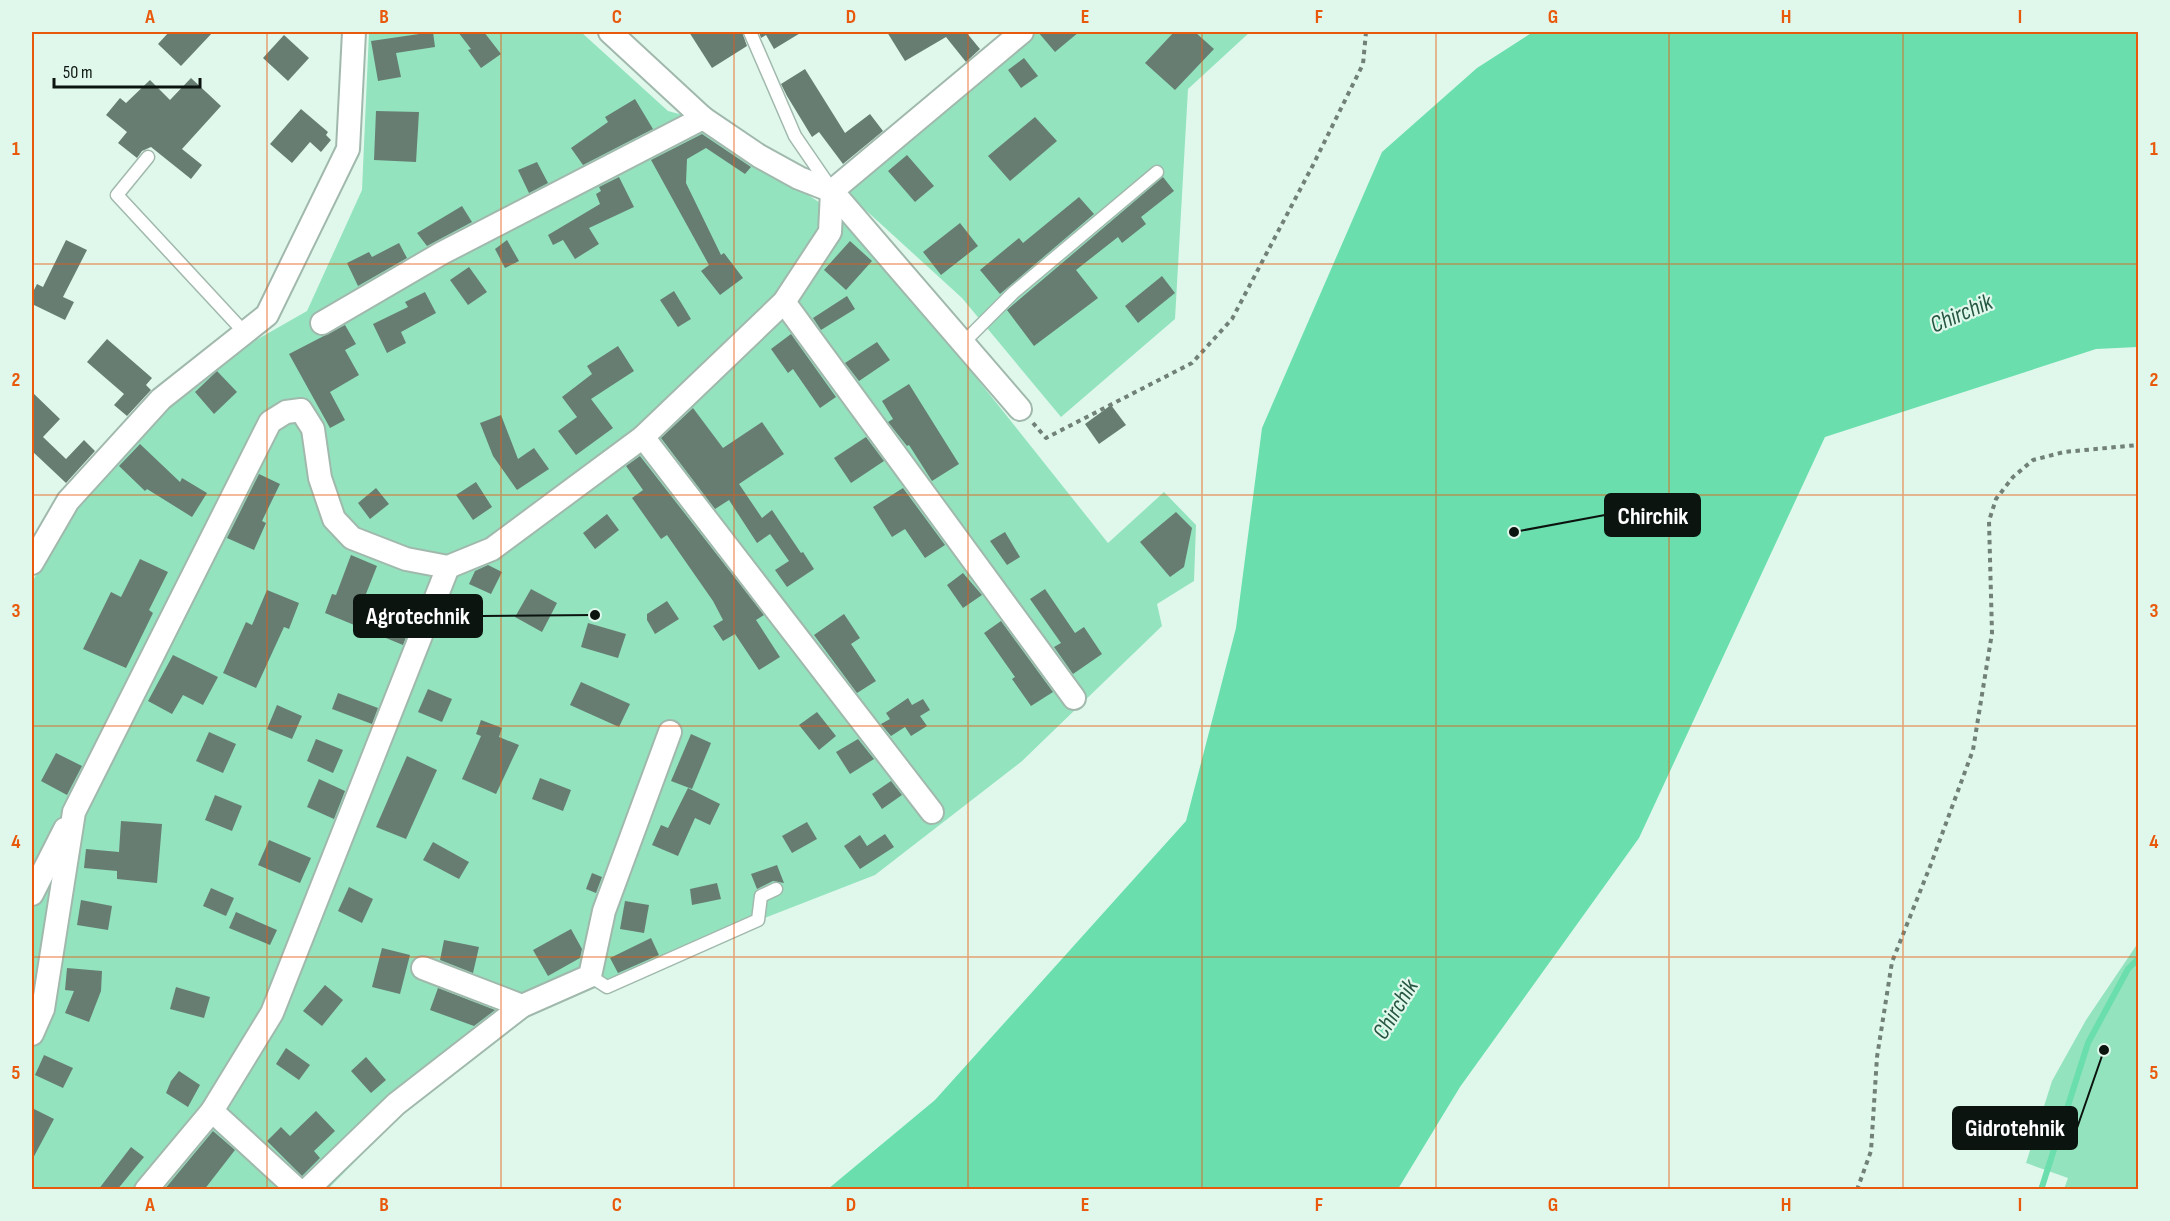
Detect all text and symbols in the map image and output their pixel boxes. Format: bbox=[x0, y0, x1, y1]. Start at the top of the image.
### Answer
text: A bbox=[144, 5, 155, 29]
text: B bbox=[379, 5, 389, 29]
text: C bbox=[612, 5, 622, 29]
text: D bbox=[846, 5, 856, 29]
text: E bbox=[1081, 5, 1089, 29]
text: F bbox=[1315, 5, 1323, 29]
text: G bbox=[1548, 5, 1558, 29]
text: H bbox=[1781, 5, 1791, 29]
text: I bbox=[2018, 5, 2022, 29]
scale bar bbox=[54, 51, 200, 89]
text: 50 m bbox=[63, 62, 93, 83]
text: 1 bbox=[12, 137, 20, 161]
text: 1 bbox=[2150, 137, 2158, 161]
water label: Chirchik bbox=[1926, 287, 1998, 340]
text: 2 bbox=[12, 368, 20, 392]
text: 2 bbox=[2150, 368, 2158, 392]
callout: Chirchik bbox=[1605, 494, 1700, 536]
text: Chirchik bbox=[1618, 502, 1688, 531]
callout: Agrotechnik bbox=[354, 595, 482, 637]
text: 3 bbox=[12, 599, 21, 623]
text: 3 bbox=[2150, 599, 2159, 623]
text: Agrotechnik bbox=[365, 602, 470, 631]
text: 4 bbox=[11, 830, 21, 854]
text: 4 bbox=[2149, 830, 2159, 854]
water label: Chirchik bbox=[1366, 973, 1425, 1045]
text: 5 bbox=[12, 1061, 21, 1085]
text: 5 bbox=[2150, 1061, 2159, 1085]
callout: Gidrotehnik bbox=[1953, 1107, 2077, 1149]
text: Gidrotehnik bbox=[1965, 1114, 2065, 1143]
text: A bbox=[144, 1193, 155, 1217]
text: B bbox=[379, 1193, 389, 1217]
text: C bbox=[612, 1193, 622, 1217]
text: D bbox=[846, 1193, 856, 1217]
text: E bbox=[1081, 1193, 1089, 1217]
text: F bbox=[1315, 1193, 1323, 1217]
text: G bbox=[1548, 1193, 1558, 1217]
text: H bbox=[1781, 1193, 1791, 1217]
text: I bbox=[2018, 1193, 2022, 1217]

